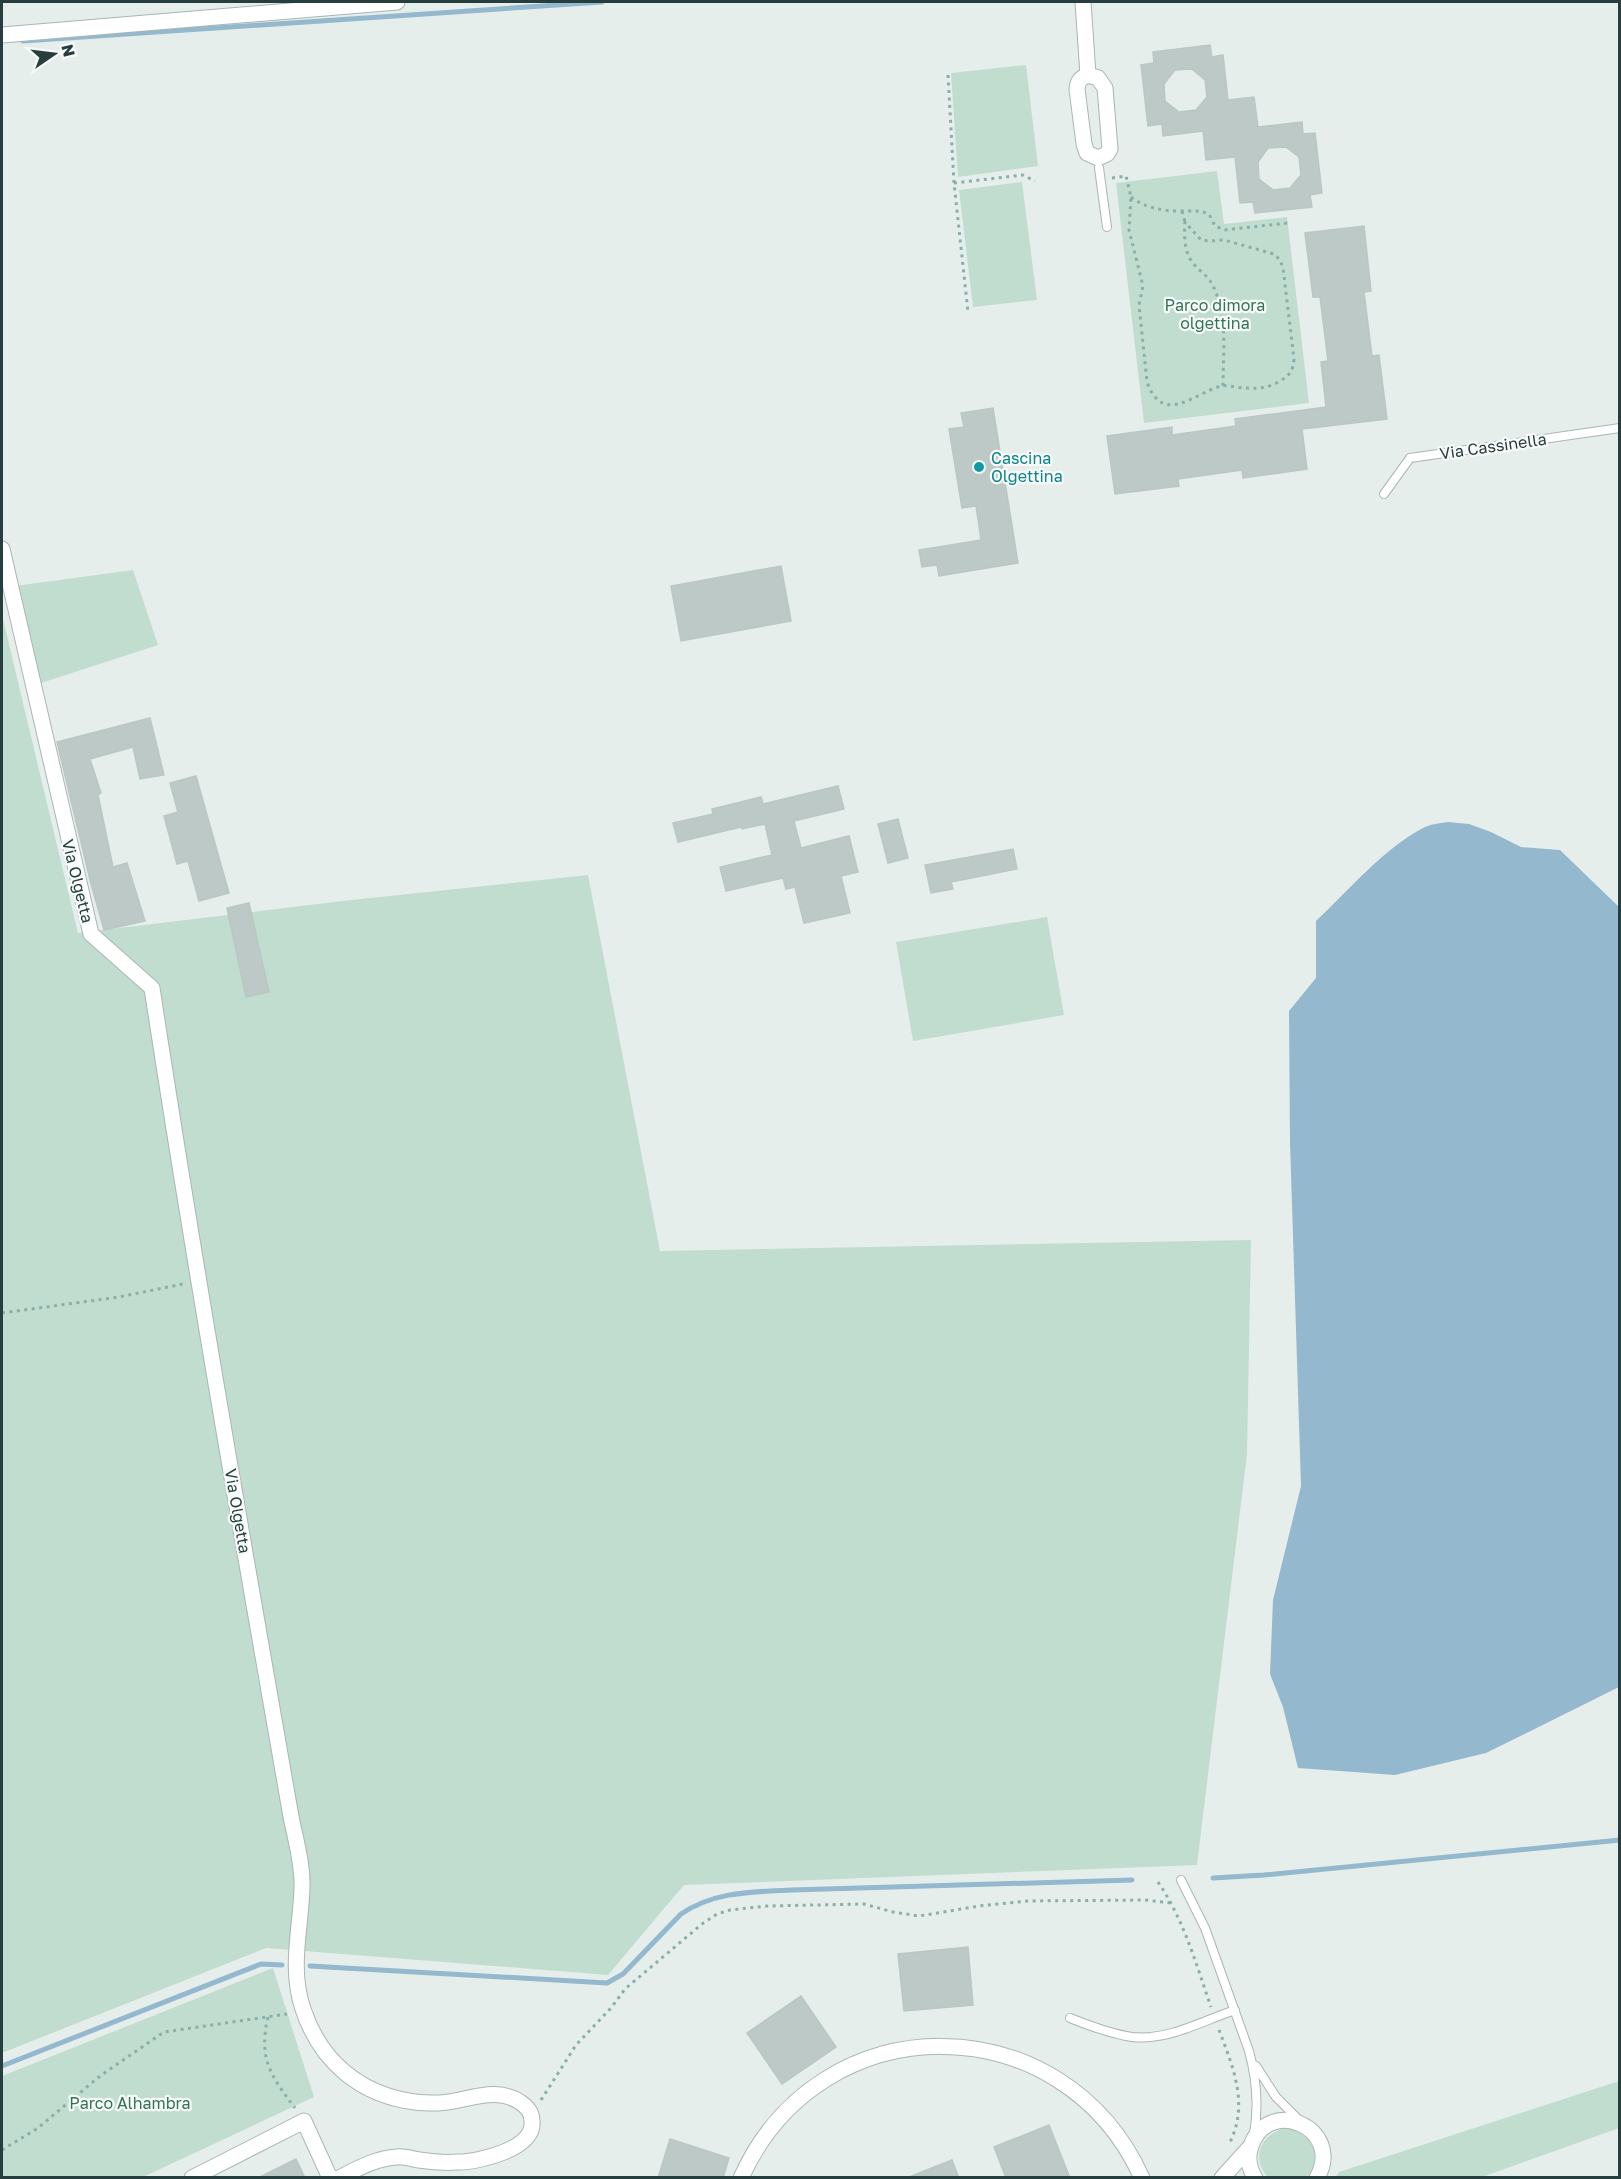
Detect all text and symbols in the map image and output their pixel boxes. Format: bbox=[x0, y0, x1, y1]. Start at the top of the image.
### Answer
north arrow bbox=[24, 24, 84, 84]
text: N bbox=[57, 42, 80, 59]
park label: Parco dimora olgettina bbox=[1165, 295, 1265, 333]
street label: Via Cassinella bbox=[1438, 429, 1548, 463]
place label: Cascina Olgettina bbox=[991, 448, 1063, 486]
marker: Cascina Olgettina bbox=[972, 460, 986, 474]
street label: Via Olgetta bbox=[58, 837, 98, 925]
street label: Via Olgetta bbox=[221, 1467, 255, 1555]
park label: Parco Alhambra bbox=[69, 2093, 191, 2113]

